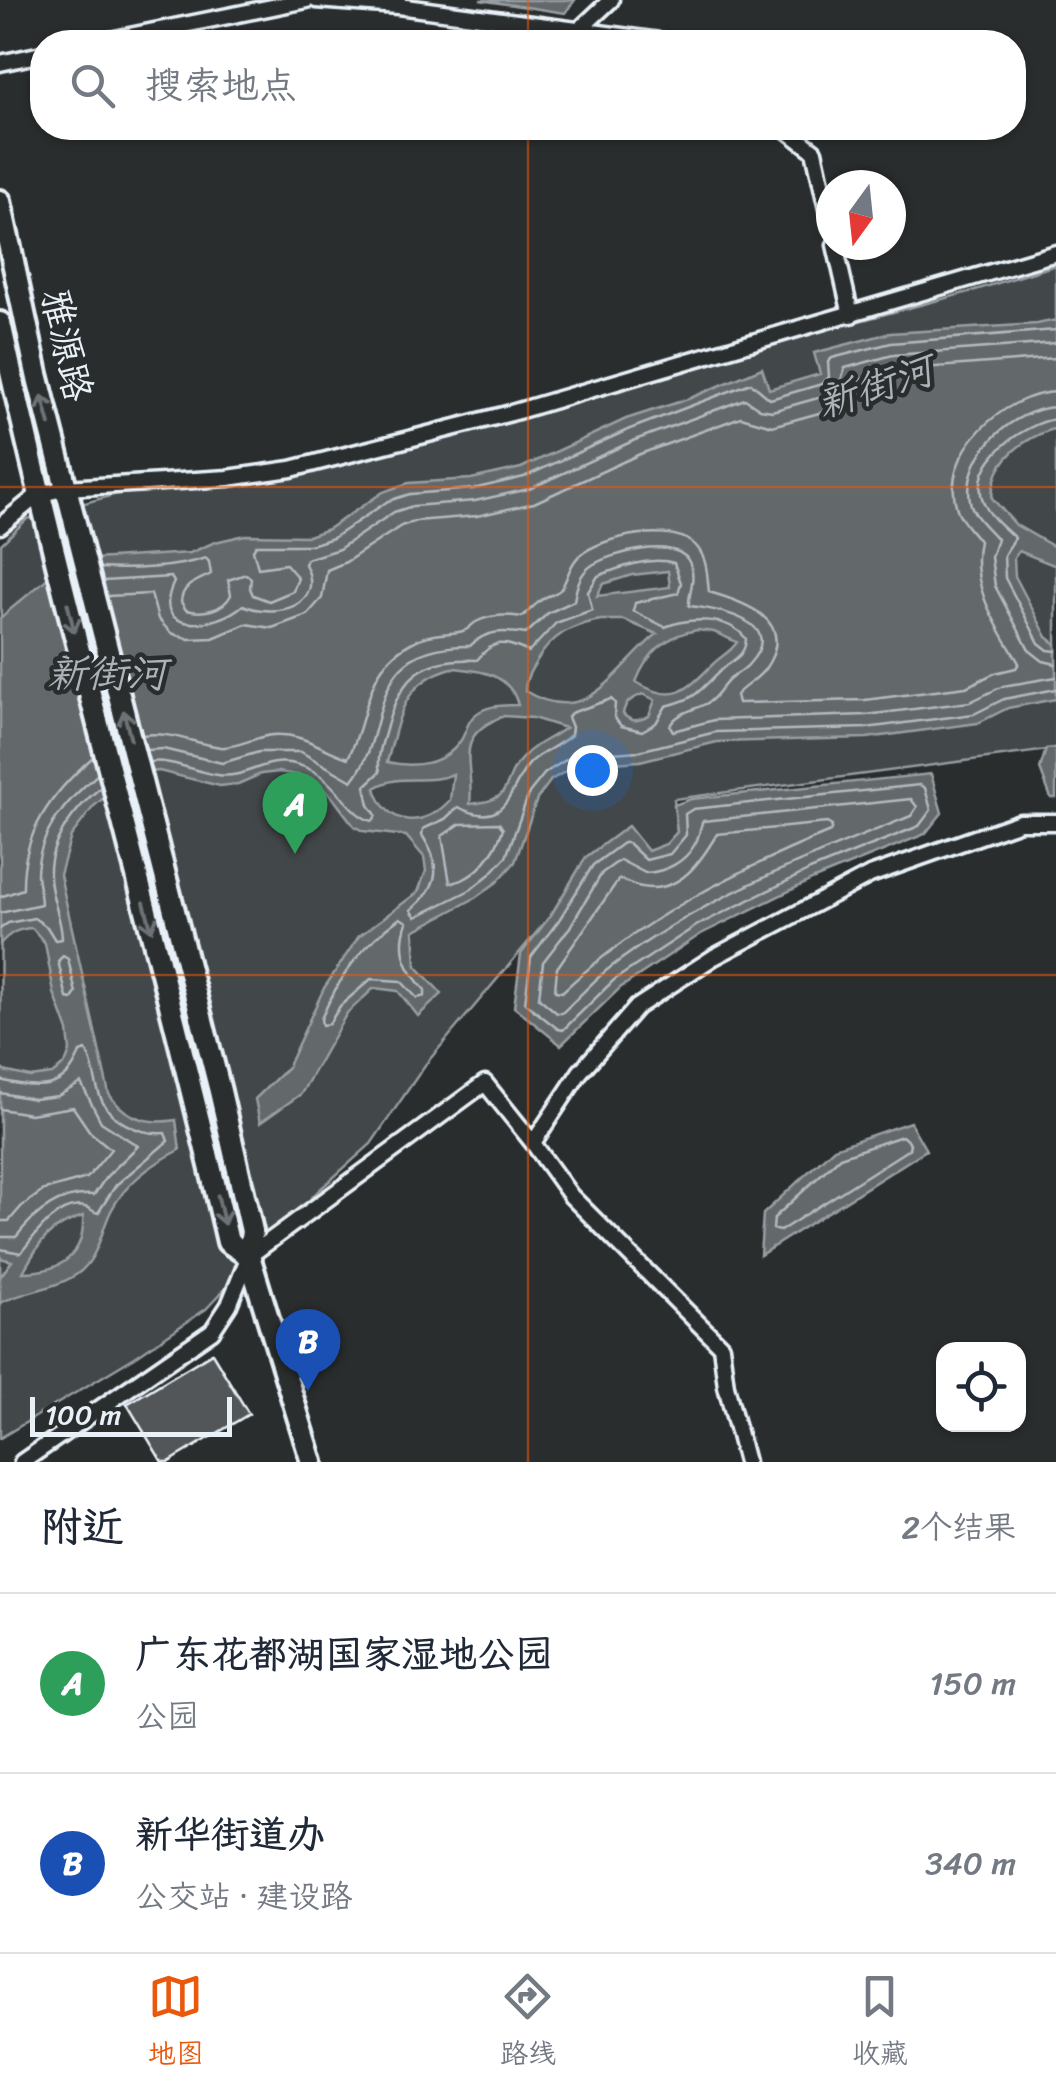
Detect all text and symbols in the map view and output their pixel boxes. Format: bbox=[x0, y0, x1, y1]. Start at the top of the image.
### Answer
search box bbox=[30, 30, 1026, 140]
text: 搜索地点 bbox=[145, 52, 297, 119]
icon: search bbox=[65, 58, 120, 113]
north arrow bbox=[816, 170, 906, 260]
street label: 雅源路 bbox=[21, 282, 112, 408]
water label: 新街河 bbox=[807, 332, 949, 439]
one-way arrow bbox=[35, 395, 54, 427]
one-way arrow bbox=[63, 601, 81, 633]
water label: 新街河 bbox=[47, 638, 173, 709]
one-way arrow bbox=[116, 710, 135, 741]
your location bbox=[567, 745, 618, 796]
pin: A bbox=[262, 772, 328, 854]
one-way arrow bbox=[140, 901, 159, 932]
one-way arrow bbox=[213, 1193, 231, 1225]
pin: B bbox=[276, 1308, 340, 1391]
map controls bbox=[936, 1342, 1026, 1432]
button: locate bbox=[936, 1342, 1026, 1432]
text: 100 m bbox=[45, 1390, 121, 1439]
scale bar bbox=[30, 1392, 232, 1436]
text: 附近 bbox=[40, 1490, 124, 1564]
text: 2个结果 bbox=[902, 1499, 1016, 1556]
text: 广东花都湖国家湿地公园 bbox=[135, 1621, 553, 1688]
text: A bbox=[62, 1655, 83, 1712]
text: 150 m bbox=[930, 1655, 1016, 1712]
text: 公园 bbox=[135, 1688, 199, 1745]
text: 新华街道办 bbox=[135, 1801, 325, 1868]
text: B bbox=[62, 1835, 83, 1892]
text: 340 m bbox=[925, 1835, 1016, 1892]
text: 公交站 · 建设路 bbox=[135, 1868, 352, 1925]
tab: 地图 bbox=[148, 1969, 204, 2078]
tab: 路线 bbox=[500, 1969, 556, 2078]
tab: 收藏 bbox=[852, 1969, 908, 2078]

